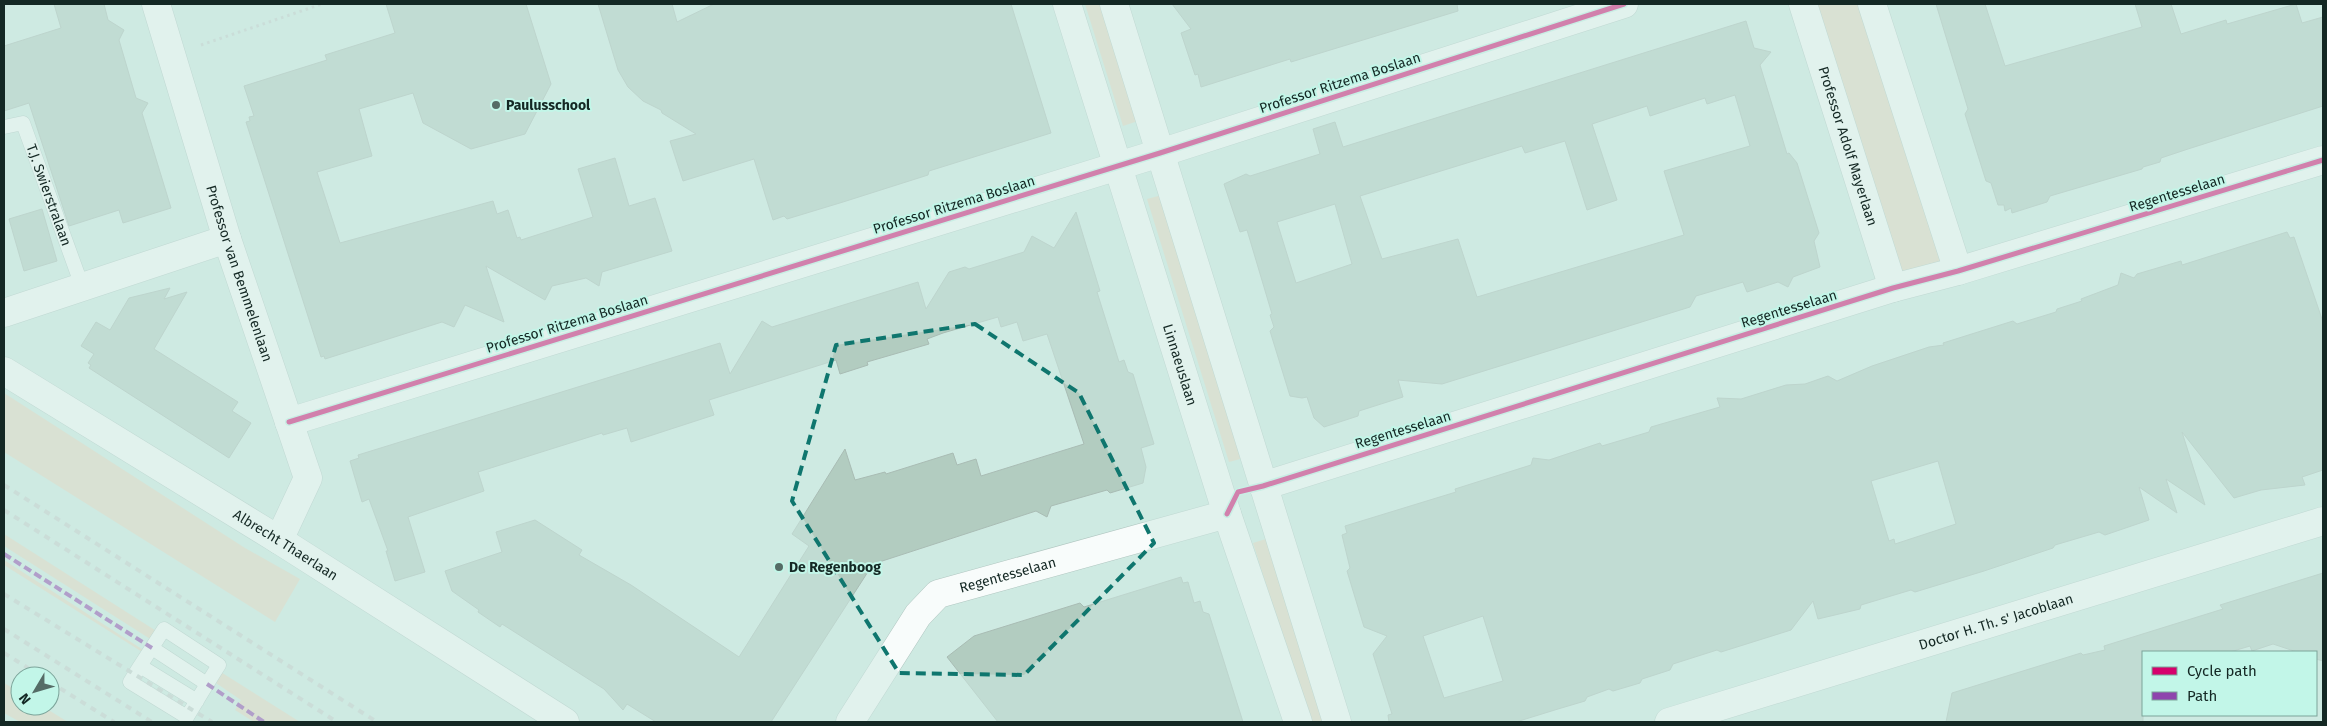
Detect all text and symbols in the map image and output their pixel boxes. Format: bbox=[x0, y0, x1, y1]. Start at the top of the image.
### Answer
street label: Professor Ritzema Boslaan bbox=[1257, 49, 1423, 117]
street label: Professor Adolf Mayerlaan bbox=[1815, 64, 1881, 228]
place label: Paulusschool bbox=[506, 97, 591, 114]
marker: Paulusschool bbox=[490, 99, 502, 111]
street label: T.J. Swierstralaan bbox=[23, 142, 75, 248]
street label: Regentesselaan bbox=[2127, 170, 2227, 216]
street label: Professor Ritzema Boslaan bbox=[871, 172, 1037, 238]
street label: Professor van Bemmelenlaan bbox=[203, 183, 276, 364]
street label: Regentesselaan bbox=[1739, 286, 1839, 332]
street label: Professor Ritzema Boslaan bbox=[484, 291, 650, 357]
street label: Linnaeuslaan bbox=[1159, 322, 1201, 408]
street label: Regentesselaan bbox=[1353, 407, 1453, 453]
street label: Albrecht Thaerlaan bbox=[230, 506, 341, 584]
street label: Regentesselaan bbox=[957, 553, 1058, 596]
place label: De Regenboog bbox=[789, 559, 881, 576]
marker: De Regenboog bbox=[773, 561, 785, 573]
street label: Doctor H. Th. s' Jacoblaan bbox=[1917, 590, 2075, 653]
legend bbox=[2142, 651, 2317, 716]
text: Cycle path bbox=[2187, 662, 2257, 680]
north arrow bbox=[10, 666, 60, 716]
text: Path bbox=[2187, 687, 2217, 705]
text: N bbox=[16, 690, 35, 708]

